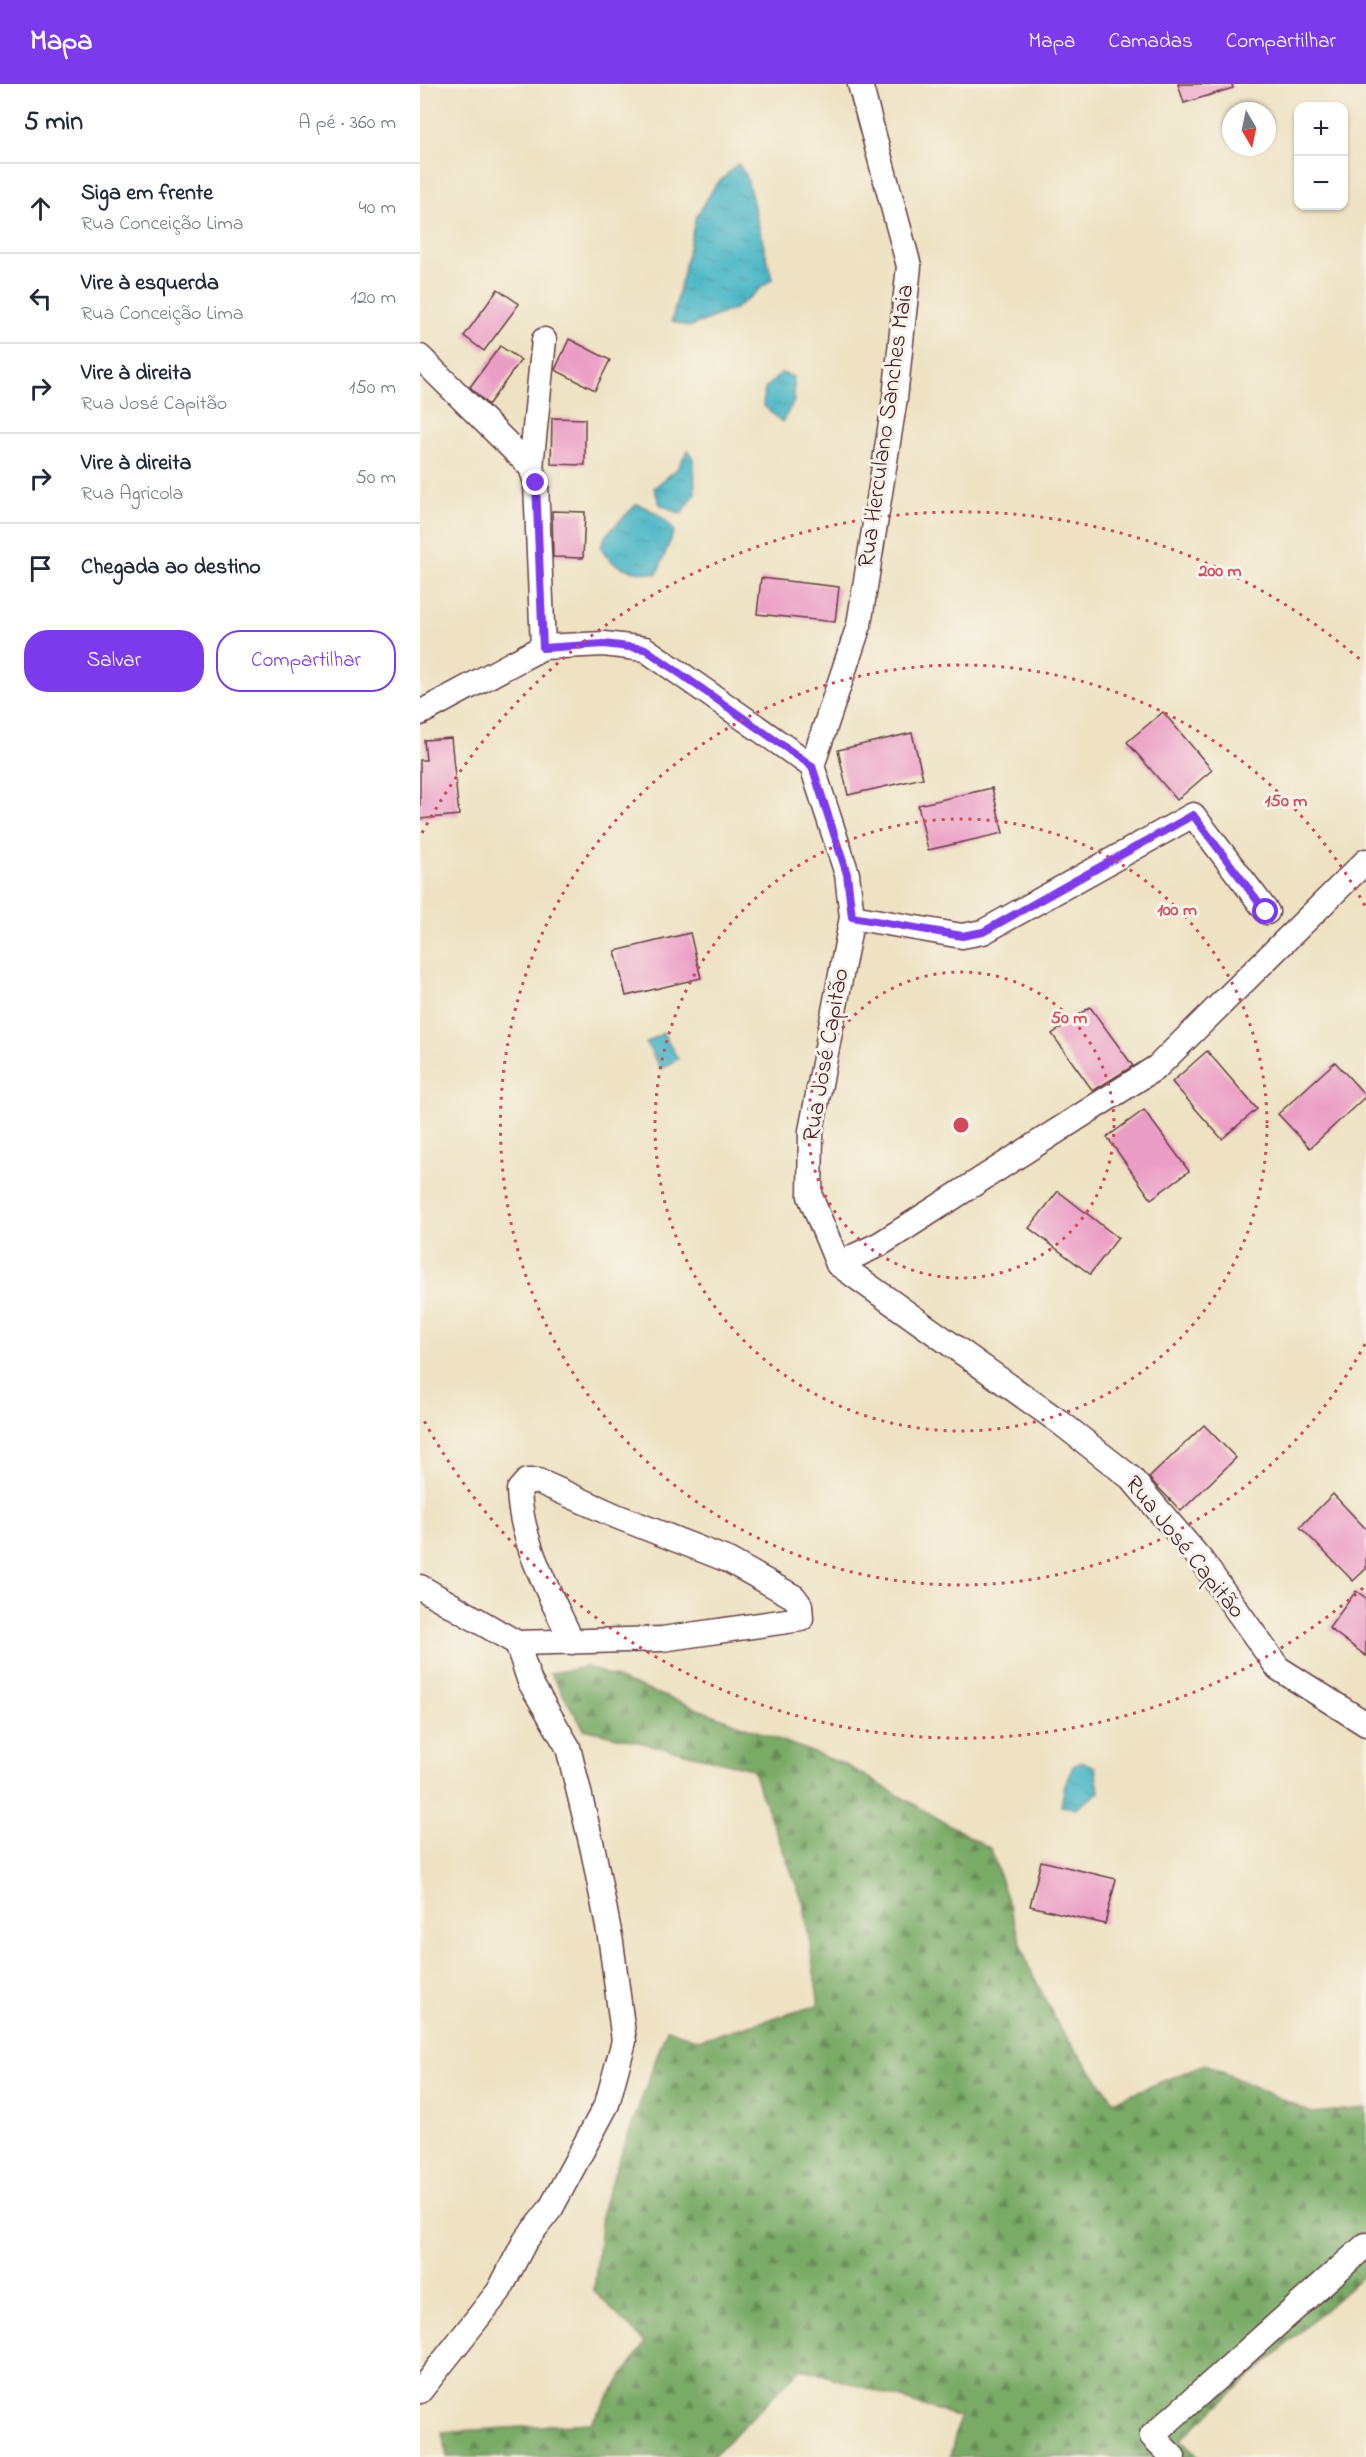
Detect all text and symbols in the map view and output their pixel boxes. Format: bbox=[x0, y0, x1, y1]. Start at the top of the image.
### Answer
text: Mapa bbox=[30, 22, 92, 63]
text: Mapa bbox=[1029, 27, 1075, 57]
text: Camadas bbox=[1108, 27, 1193, 57]
text: Compartilhar bbox=[1226, 27, 1336, 57]
north arrow bbox=[1222, 102, 1276, 156]
map controls bbox=[1294, 102, 1348, 210]
button: + bbox=[1294, 102, 1348, 156]
text: 5 min bbox=[24, 104, 83, 142]
text: A pé · 360 m bbox=[298, 109, 396, 138]
button: − bbox=[1294, 156, 1348, 210]
text: Siga em frente bbox=[81, 178, 213, 210]
icon: ahead bbox=[24, 192, 57, 225]
text: 40 m bbox=[359, 194, 396, 223]
text: Rua Conceição Lima bbox=[81, 210, 244, 239]
text: Vire à esquerda bbox=[81, 268, 219, 300]
icon: left bbox=[24, 282, 57, 315]
street label: Rua Herculano Sanches Maia bbox=[850, 282, 924, 570]
text: 120 m bbox=[351, 284, 396, 313]
text: Rua Conceição Lima bbox=[81, 300, 244, 329]
text: Vire à direita bbox=[81, 358, 191, 390]
icon: right bbox=[24, 372, 57, 405]
text: 150 m bbox=[349, 374, 396, 403]
text: Rua José Capitão bbox=[81, 390, 227, 419]
text: Vire à direita bbox=[81, 448, 191, 480]
icon: right bbox=[24, 462, 57, 495]
text: 50 m bbox=[355, 464, 396, 493]
route end bbox=[522, 469, 548, 495]
text: Rua Agricola bbox=[81, 480, 183, 509]
icon: arrive bbox=[24, 552, 57, 585]
text: Chegada ao destino bbox=[81, 552, 261, 584]
text: 200 m bbox=[1198, 559, 1242, 585]
button: Salvar bbox=[24, 630, 204, 692]
button: Compartilhar bbox=[216, 630, 396, 692]
text: 150 m bbox=[1265, 789, 1307, 815]
text: 100 m bbox=[1157, 898, 1197, 924]
route start bbox=[1252, 898, 1278, 924]
street label: Rua José Capitão bbox=[795, 966, 859, 1144]
text: 50 m bbox=[1051, 1006, 1087, 1032]
centre of rings bbox=[951, 1115, 971, 1135]
street label: Rua José Capitão bbox=[1115, 1469, 1253, 1627]

